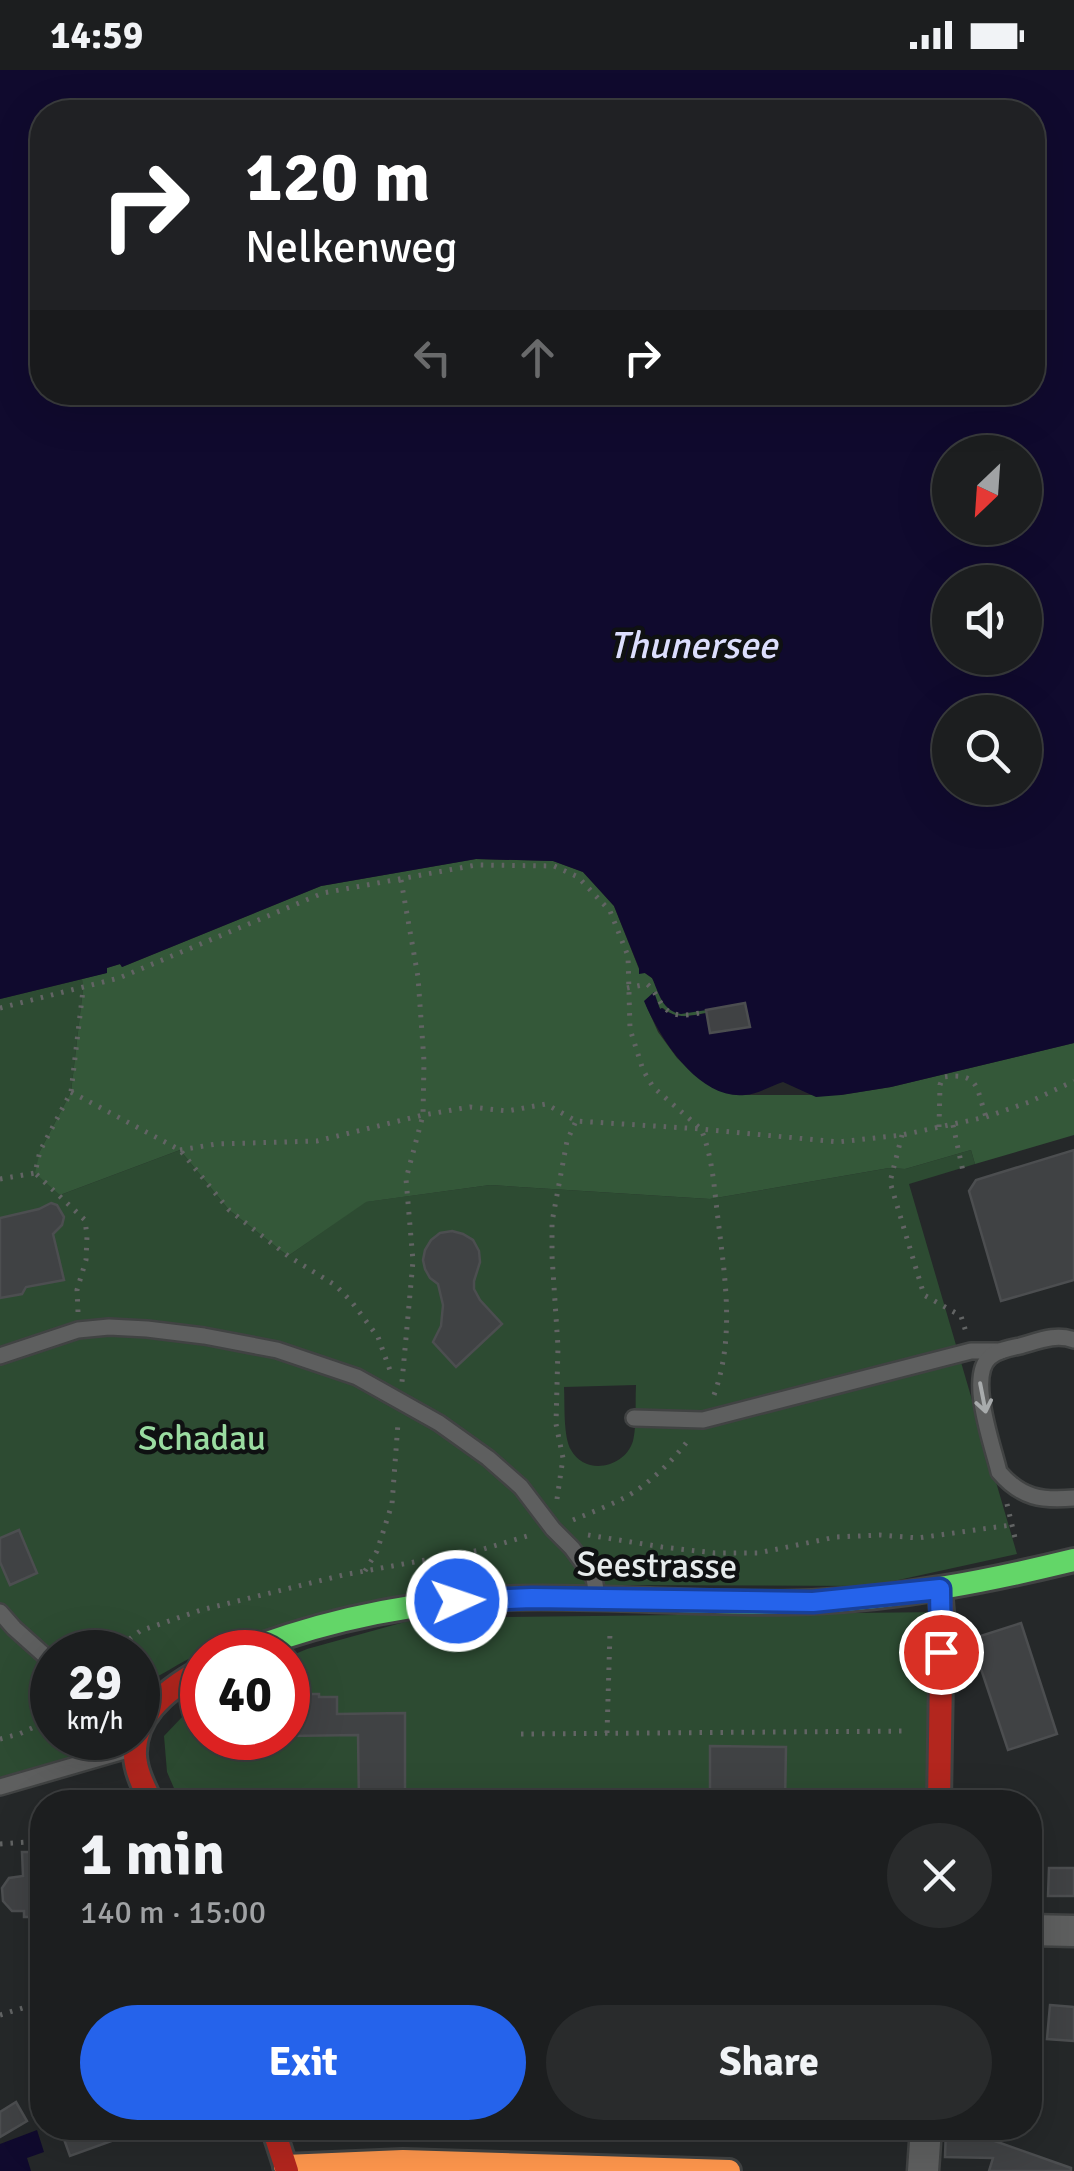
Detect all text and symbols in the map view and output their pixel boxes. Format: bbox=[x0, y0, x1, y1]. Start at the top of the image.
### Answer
text: 14:59 bbox=[50, 12, 143, 59]
text: 120 m bbox=[245, 134, 430, 220]
icon: right bbox=[80, 140, 210, 270]
text: Nelkenweg bbox=[245, 220, 458, 275]
icon: left bbox=[405, 330, 460, 385]
icon: ahead bbox=[510, 330, 565, 385]
icon: right bbox=[615, 330, 670, 385]
north arrow bbox=[932, 435, 1042, 545]
map controls bbox=[932, 435, 1042, 805]
button: sound bbox=[932, 565, 1042, 675]
water label: Thunersee bbox=[609, 622, 779, 669]
button: search bbox=[932, 695, 1042, 805]
one-way arrow bbox=[974, 1381, 993, 1413]
park label: Schadau bbox=[138, 1417, 266, 1460]
street label: Seestrasse bbox=[576, 1543, 738, 1588]
position arrow bbox=[405, 1549, 509, 1653]
pin bbox=[899, 1610, 984, 1695]
icon: arrive bbox=[914, 1625, 969, 1680]
speed limit sign: 40 bbox=[180, 1630, 310, 1760]
text: 29 bbox=[68, 1652, 122, 1714]
text: km/h bbox=[67, 1705, 123, 1736]
text: 1 min bbox=[80, 1818, 225, 1892]
button: close bbox=[887, 1823, 992, 1928]
text: 140 m · 15:00 bbox=[80, 1893, 266, 1932]
button: Exit bbox=[80, 2005, 526, 2120]
button: Share bbox=[546, 2005, 992, 2120]

